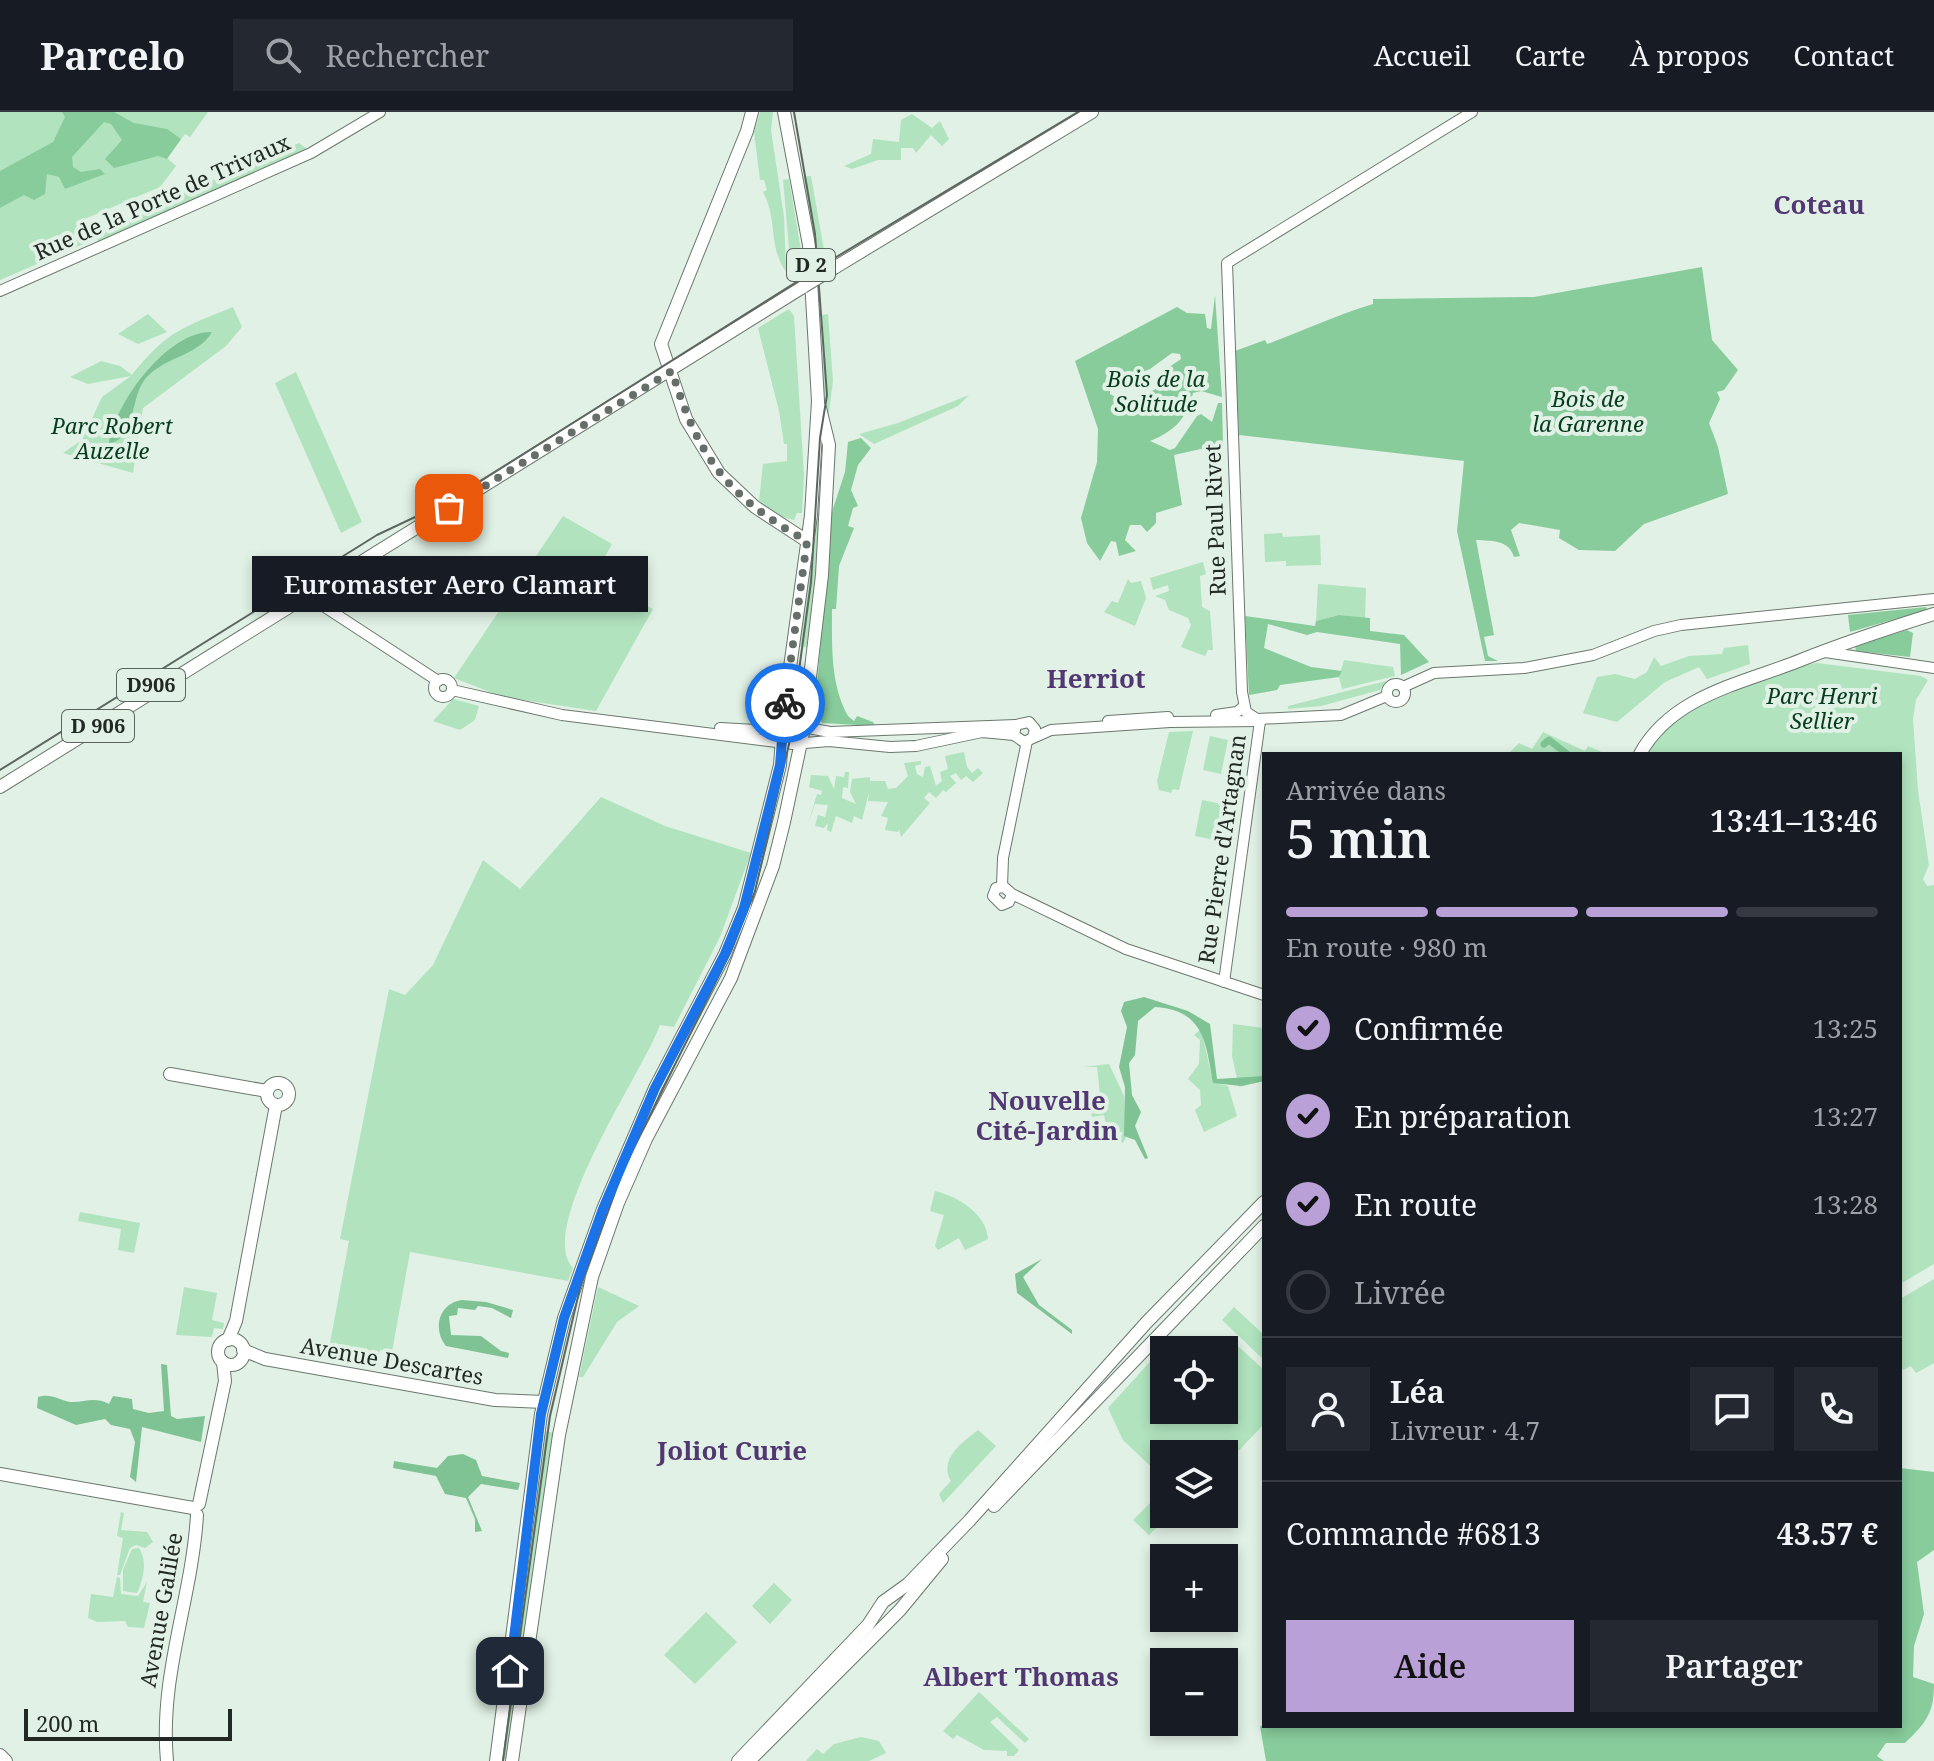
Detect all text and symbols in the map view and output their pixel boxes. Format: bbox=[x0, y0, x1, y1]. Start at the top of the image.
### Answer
search box bbox=[233, 19, 793, 91]
text: Parcelo bbox=[40, 29, 185, 81]
icon: search bbox=[261, 33, 305, 77]
text: Rechercher bbox=[325, 35, 489, 76]
text: Accueil bbox=[1374, 36, 1471, 74]
text: Carte bbox=[1515, 36, 1586, 74]
text: À propos bbox=[1630, 36, 1749, 74]
text: Contact bbox=[1793, 36, 1894, 74]
street label: Rue de la Porte de Trivaux bbox=[29, 126, 295, 266]
district label: Coteau bbox=[1773, 186, 1865, 222]
road number: D 2 bbox=[787, 249, 835, 281]
park label: Bois de la Solitude bbox=[1106, 363, 1205, 418]
park label: Bois de la Garenne bbox=[1532, 383, 1644, 438]
park label: Parc Robert Auzelle bbox=[50, 410, 174, 465]
street label: Rue Paul Rivet bbox=[1196, 443, 1232, 596]
pin bbox=[415, 474, 483, 542]
icon: bag bbox=[427, 486, 471, 530]
callout: Euromaster Aero Clamart bbox=[251, 556, 647, 612]
text: Euromaster Aero Clamart bbox=[284, 566, 616, 602]
district label: Herriot bbox=[1046, 660, 1146, 696]
courier bbox=[745, 663, 825, 743]
road number: D906 bbox=[117, 669, 185, 701]
park label: Parc Henri Sellier bbox=[1765, 680, 1878, 735]
icon: bike bbox=[763, 681, 807, 725]
road number: D 906 bbox=[62, 710, 134, 742]
street label: Rue Pierre d'Artagnan bbox=[1190, 732, 1252, 966]
text: Arrivée dans bbox=[1286, 772, 1446, 808]
text: 13:41–13:46 bbox=[1710, 800, 1878, 841]
text: 5 min bbox=[1286, 802, 1431, 873]
text: En route · 980 m bbox=[1286, 929, 1488, 965]
icon: check bbox=[1286, 1006, 1330, 1050]
text: Confirmée bbox=[1354, 1008, 1504, 1049]
text: 13:25 bbox=[1812, 1010, 1878, 1046]
district label: Nouvelle Cité-Jardin bbox=[976, 1082, 1118, 1148]
icon: check bbox=[1286, 1094, 1330, 1138]
text: En préparation bbox=[1354, 1096, 1571, 1137]
text: 13:27 bbox=[1812, 1098, 1878, 1134]
icon: check bbox=[1286, 1182, 1330, 1226]
text: En route bbox=[1354, 1184, 1477, 1225]
text: 13:28 bbox=[1812, 1186, 1878, 1222]
text: Livrée bbox=[1354, 1272, 1446, 1313]
street label: Avenue Descartes bbox=[298, 1329, 486, 1391]
map controls bbox=[1150, 1336, 1238, 1736]
button: locate bbox=[1150, 1336, 1238, 1424]
button: person bbox=[1286, 1367, 1370, 1451]
button: chat bbox=[1690, 1367, 1774, 1451]
button: phone bbox=[1794, 1367, 1878, 1451]
text: Léa bbox=[1390, 1371, 1445, 1412]
text: Livreur · 4.7 bbox=[1390, 1412, 1540, 1448]
district label: Joliot Curie bbox=[656, 1432, 807, 1468]
button: layers bbox=[1150, 1440, 1238, 1528]
text: Commande #6813 bbox=[1286, 1513, 1541, 1554]
text: 43.57 € bbox=[1777, 1513, 1878, 1554]
street label: Avenue Galilée bbox=[132, 1530, 188, 1690]
button: + bbox=[1150, 1544, 1238, 1632]
button: Aide bbox=[1286, 1620, 1574, 1712]
button: Partager bbox=[1590, 1620, 1878, 1712]
pin bbox=[476, 1637, 544, 1705]
button: − bbox=[1150, 1648, 1238, 1736]
icon: home bbox=[488, 1649, 532, 1693]
district label: Albert Thomas bbox=[923, 1658, 1119, 1694]
scale bar bbox=[24, 1705, 232, 1741]
text: 200 m bbox=[36, 1708, 99, 1738]

